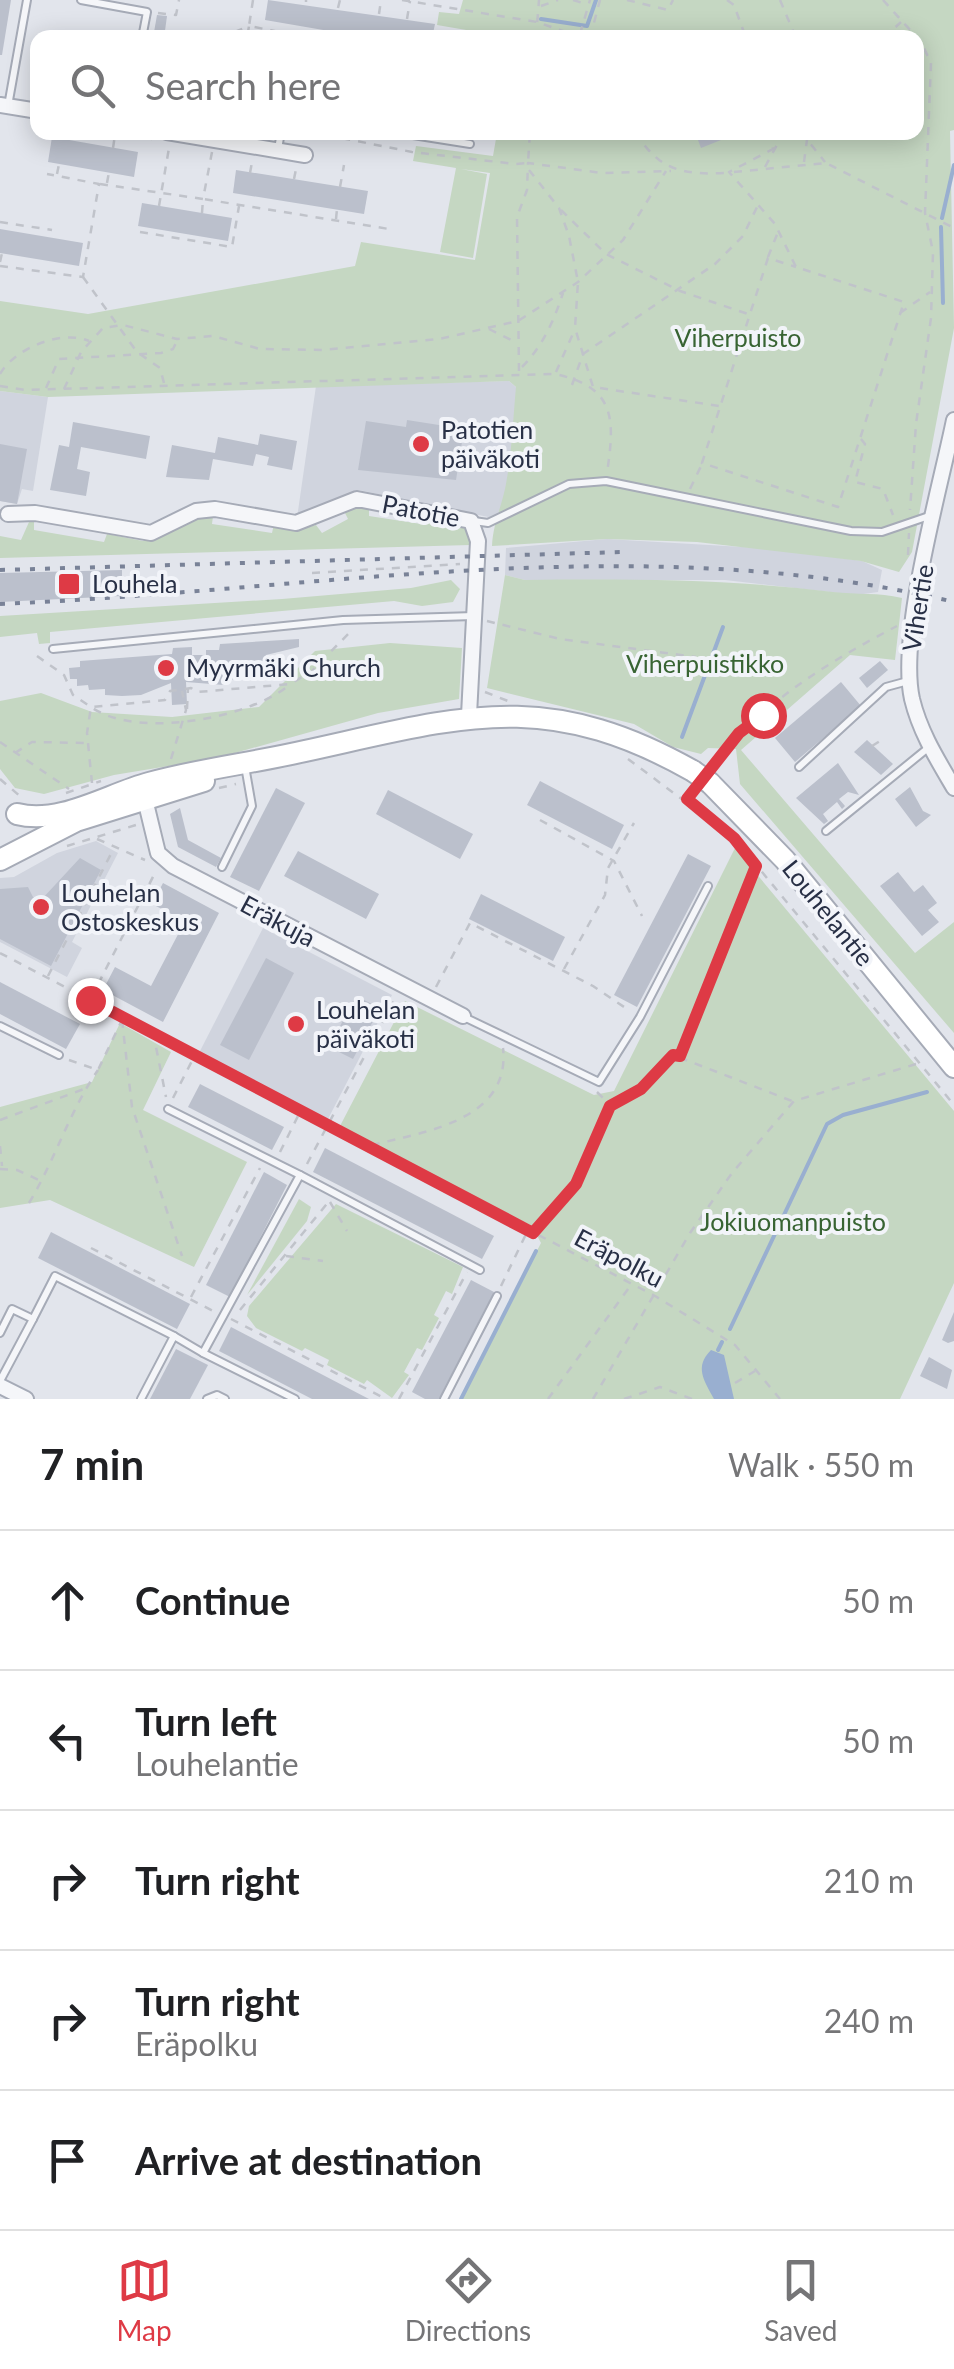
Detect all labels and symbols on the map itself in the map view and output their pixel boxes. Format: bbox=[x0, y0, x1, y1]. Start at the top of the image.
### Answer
park label: Viherpuisto bbox=[674, 322, 802, 352]
place label: Patotien päiväkoti bbox=[441, 414, 540, 473]
marker: Patotien päiväkoti bbox=[410, 433, 432, 455]
street label: Patotie bbox=[380, 488, 462, 532]
street label: Vihertie bbox=[895, 562, 939, 654]
place label: Louhela bbox=[92, 568, 178, 598]
marker: Louhela bbox=[56, 571, 82, 597]
park label: Viherpuistikko bbox=[626, 648, 784, 678]
place label: Myyrmäki Church bbox=[186, 652, 381, 682]
marker: Myyrmäki Church bbox=[155, 657, 177, 679]
route start bbox=[741, 693, 787, 739]
street label: Louhelantie bbox=[777, 853, 881, 972]
place label: Louhelan Ostoskeskus bbox=[61, 877, 199, 936]
street label: Eräkuja bbox=[236, 888, 321, 952]
marker: Louhelan Ostoskeskus bbox=[30, 896, 52, 918]
route end bbox=[68, 978, 114, 1024]
place label: Louhelan päiväkoti bbox=[316, 994, 415, 1053]
marker: Louhelan päiväkoti bbox=[285, 1013, 307, 1035]
park label: Jokiuomanpuisto bbox=[700, 1206, 886, 1236]
street label: Eräpolku bbox=[570, 1221, 669, 1293]

